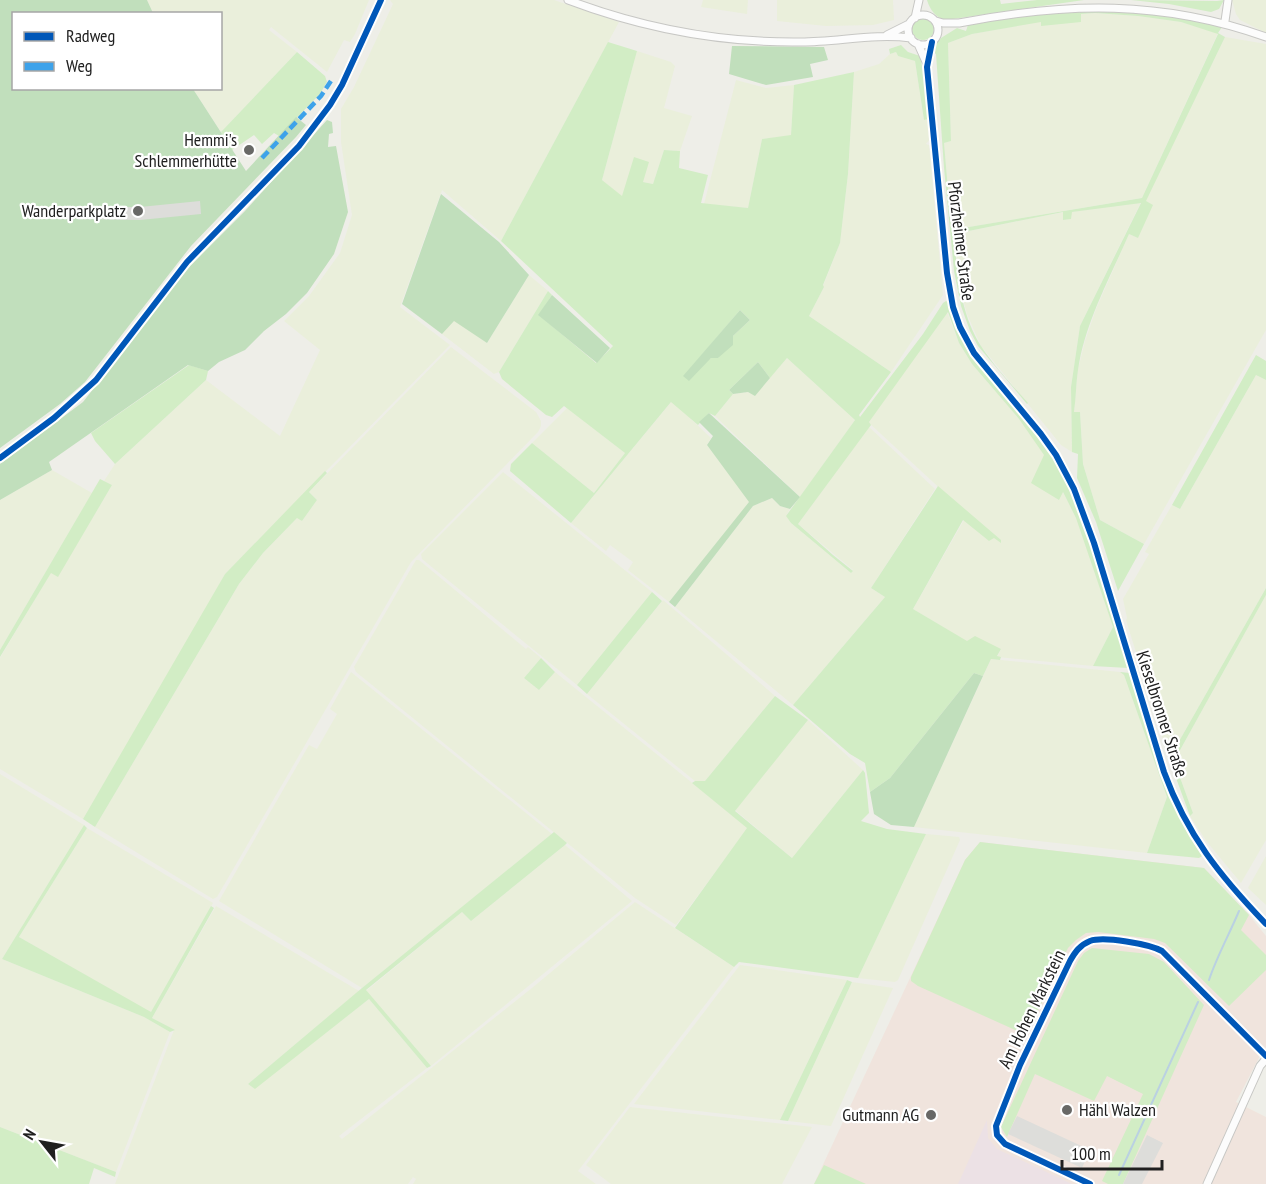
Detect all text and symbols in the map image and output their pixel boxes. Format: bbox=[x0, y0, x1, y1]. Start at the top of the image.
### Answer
legend bbox=[12, 12, 222, 90]
text: Radweg bbox=[66, 24, 115, 47]
text: Weg bbox=[66, 54, 93, 77]
place label: Hemmi's Schlemmerhütte bbox=[135, 128, 237, 172]
marker: Hemmi's Schlemmerhütte bbox=[242, 143, 256, 157]
street label: Pforzheimer Straße bbox=[943, 180, 980, 302]
place label: Wanderparkplatz bbox=[22, 199, 126, 222]
marker: Wanderparkplatz bbox=[131, 204, 145, 218]
street label: Kieselbronner Straße bbox=[1131, 648, 1194, 780]
street label: Am Hohen Markstein bbox=[993, 946, 1070, 1072]
place label: Hähl Walzen bbox=[1079, 1098, 1156, 1121]
place label: Gutmann AG bbox=[842, 1103, 919, 1126]
marker: Hähl Walzen bbox=[1060, 1103, 1074, 1117]
marker: Gutmann AG bbox=[924, 1108, 938, 1122]
north arrow bbox=[12, 1112, 72, 1172]
text: N bbox=[18, 1125, 40, 1143]
scale bar bbox=[1062, 1133, 1162, 1171]
text: 100 m bbox=[1071, 1142, 1111, 1165]

